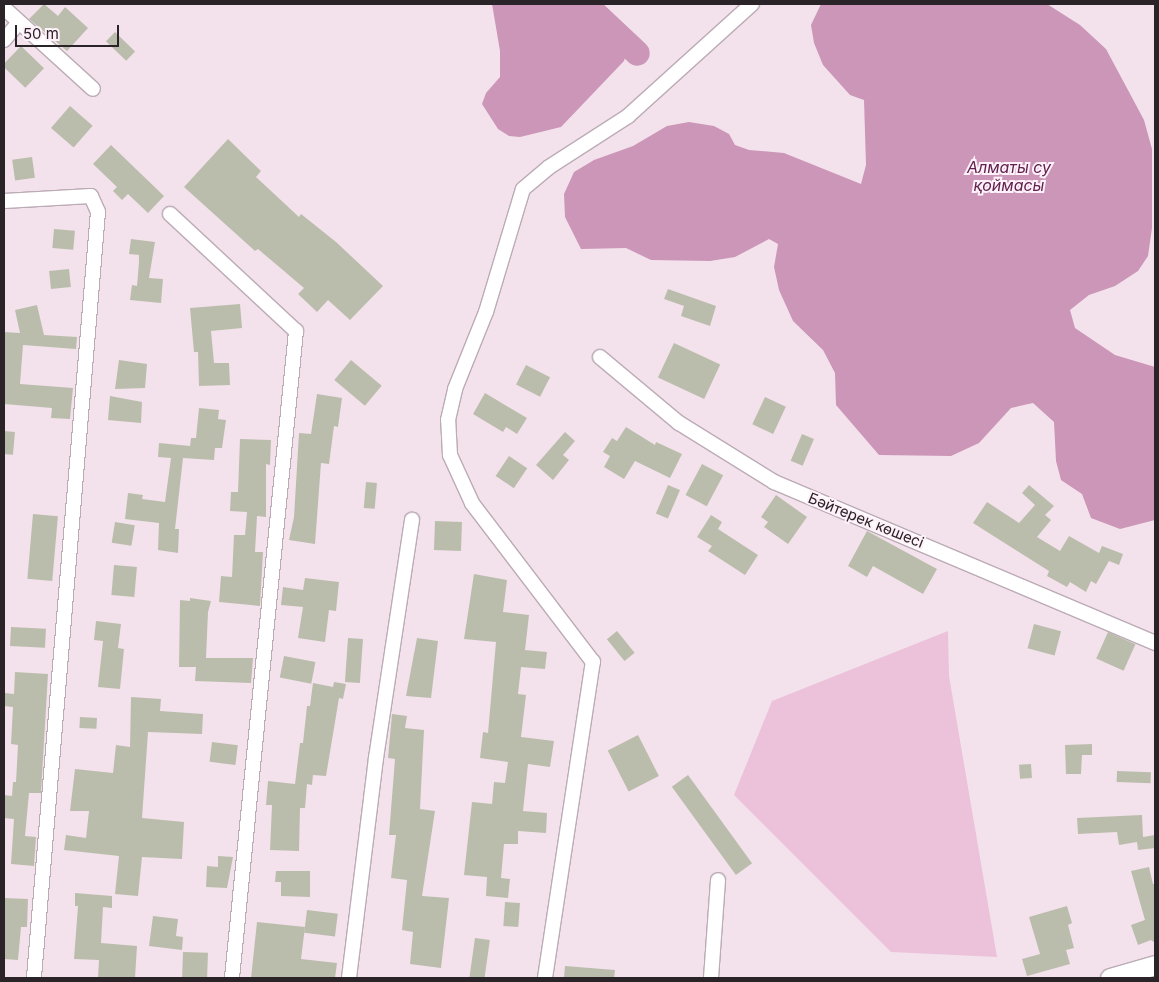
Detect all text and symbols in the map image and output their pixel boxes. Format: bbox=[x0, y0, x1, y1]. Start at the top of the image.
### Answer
scale bar bbox=[18, 15, 121, 47]
text: 50 m bbox=[23, 24, 59, 43]
water label: Алматы су қоймасы bbox=[967, 157, 1051, 195]
street label: Бәйтерек көшесі bbox=[806, 489, 926, 551]

